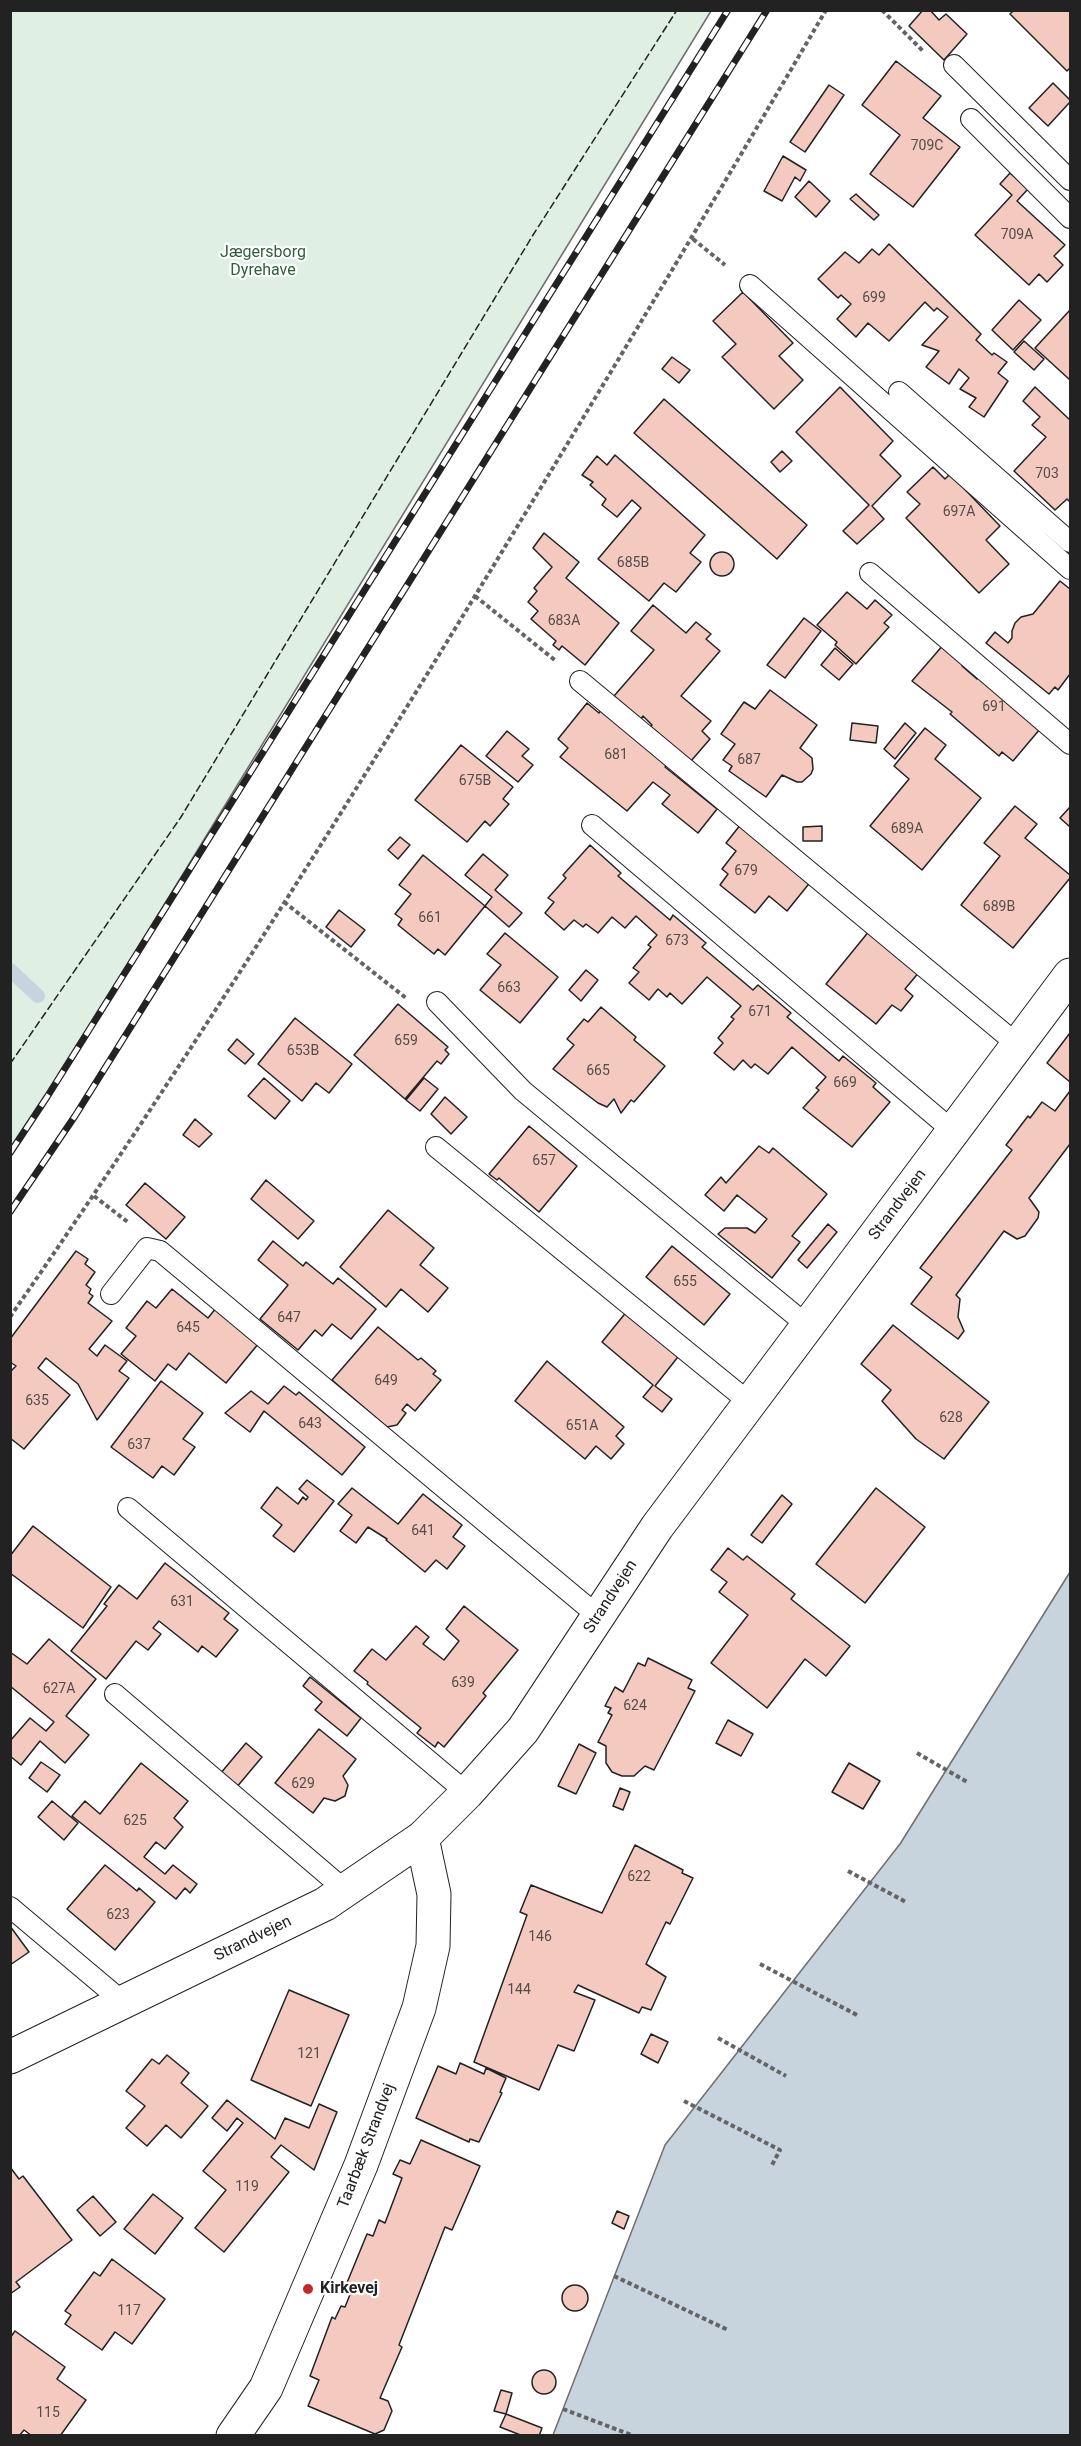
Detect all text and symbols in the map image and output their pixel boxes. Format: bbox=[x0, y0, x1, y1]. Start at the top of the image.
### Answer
house number: 709C bbox=[911, 138, 943, 154]
house number: 709A bbox=[1001, 227, 1033, 243]
park label: Jægersborg Dyrehave bbox=[220, 243, 306, 281]
house number: 699 bbox=[862, 290, 886, 306]
house number: 703 bbox=[1035, 466, 1059, 482]
house number: 697A bbox=[943, 504, 975, 520]
house number: 685B bbox=[617, 555, 649, 571]
house number: 683A bbox=[548, 613, 580, 629]
house number: 691 bbox=[982, 699, 1006, 715]
house number: 681 bbox=[604, 747, 628, 763]
house number: 687 bbox=[737, 752, 761, 768]
house number: 675B bbox=[459, 773, 491, 789]
house number: 689A bbox=[891, 821, 923, 837]
house number: 679 bbox=[734, 863, 758, 879]
house number: 689B bbox=[983, 899, 1015, 915]
house number: 661 bbox=[418, 910, 442, 926]
house number: 673 bbox=[665, 933, 689, 949]
house number: 663 bbox=[497, 980, 521, 996]
house number: 671 bbox=[748, 1004, 772, 1020]
house number: 659 bbox=[394, 1033, 418, 1049]
house number: 653B bbox=[287, 1043, 319, 1059]
house number: 665 bbox=[586, 1063, 610, 1079]
house number: 669 bbox=[833, 1075, 857, 1091]
house number: 657 bbox=[532, 1153, 556, 1169]
street label: Strandvejen bbox=[865, 1166, 931, 1244]
house number: 655 bbox=[673, 1274, 697, 1290]
house number: 647 bbox=[277, 1310, 301, 1326]
house number: 645 bbox=[176, 1320, 200, 1336]
house number: 649 bbox=[374, 1373, 398, 1389]
house number: 635 bbox=[25, 1393, 49, 1409]
house number: 628 bbox=[939, 1410, 963, 1426]
house number: 643 bbox=[298, 1416, 322, 1432]
house number: 651A bbox=[566, 1418, 598, 1434]
house number: 637 bbox=[127, 1437, 151, 1453]
house number: 641 bbox=[411, 1523, 435, 1539]
street label: Strandvejen bbox=[580, 1557, 642, 1637]
house number: 631 bbox=[170, 1594, 194, 1610]
house number: 639 bbox=[451, 1675, 475, 1691]
house number: 627A bbox=[43, 1681, 75, 1697]
house number: 624 bbox=[623, 1698, 647, 1714]
house number: 629 bbox=[291, 1776, 315, 1792]
house number: 625 bbox=[123, 1813, 147, 1829]
house number: 622 bbox=[627, 1869, 651, 1885]
house number: 623 bbox=[106, 1907, 130, 1923]
street label: Strandvejen bbox=[211, 1912, 295, 1966]
house number: 146 bbox=[528, 1929, 552, 1945]
house number: 144 bbox=[507, 1982, 531, 1998]
house number: 121 bbox=[297, 2046, 321, 2062]
street label: Taarbæk Strandvej bbox=[334, 2081, 400, 2211]
house number: 119 bbox=[235, 2179, 259, 2195]
place label: Kirkevej bbox=[320, 2279, 378, 2299]
marker: Kirkevej bbox=[301, 2282, 315, 2296]
house number: 117 bbox=[117, 2303, 141, 2319]
house number: 115 bbox=[36, 2405, 60, 2421]

